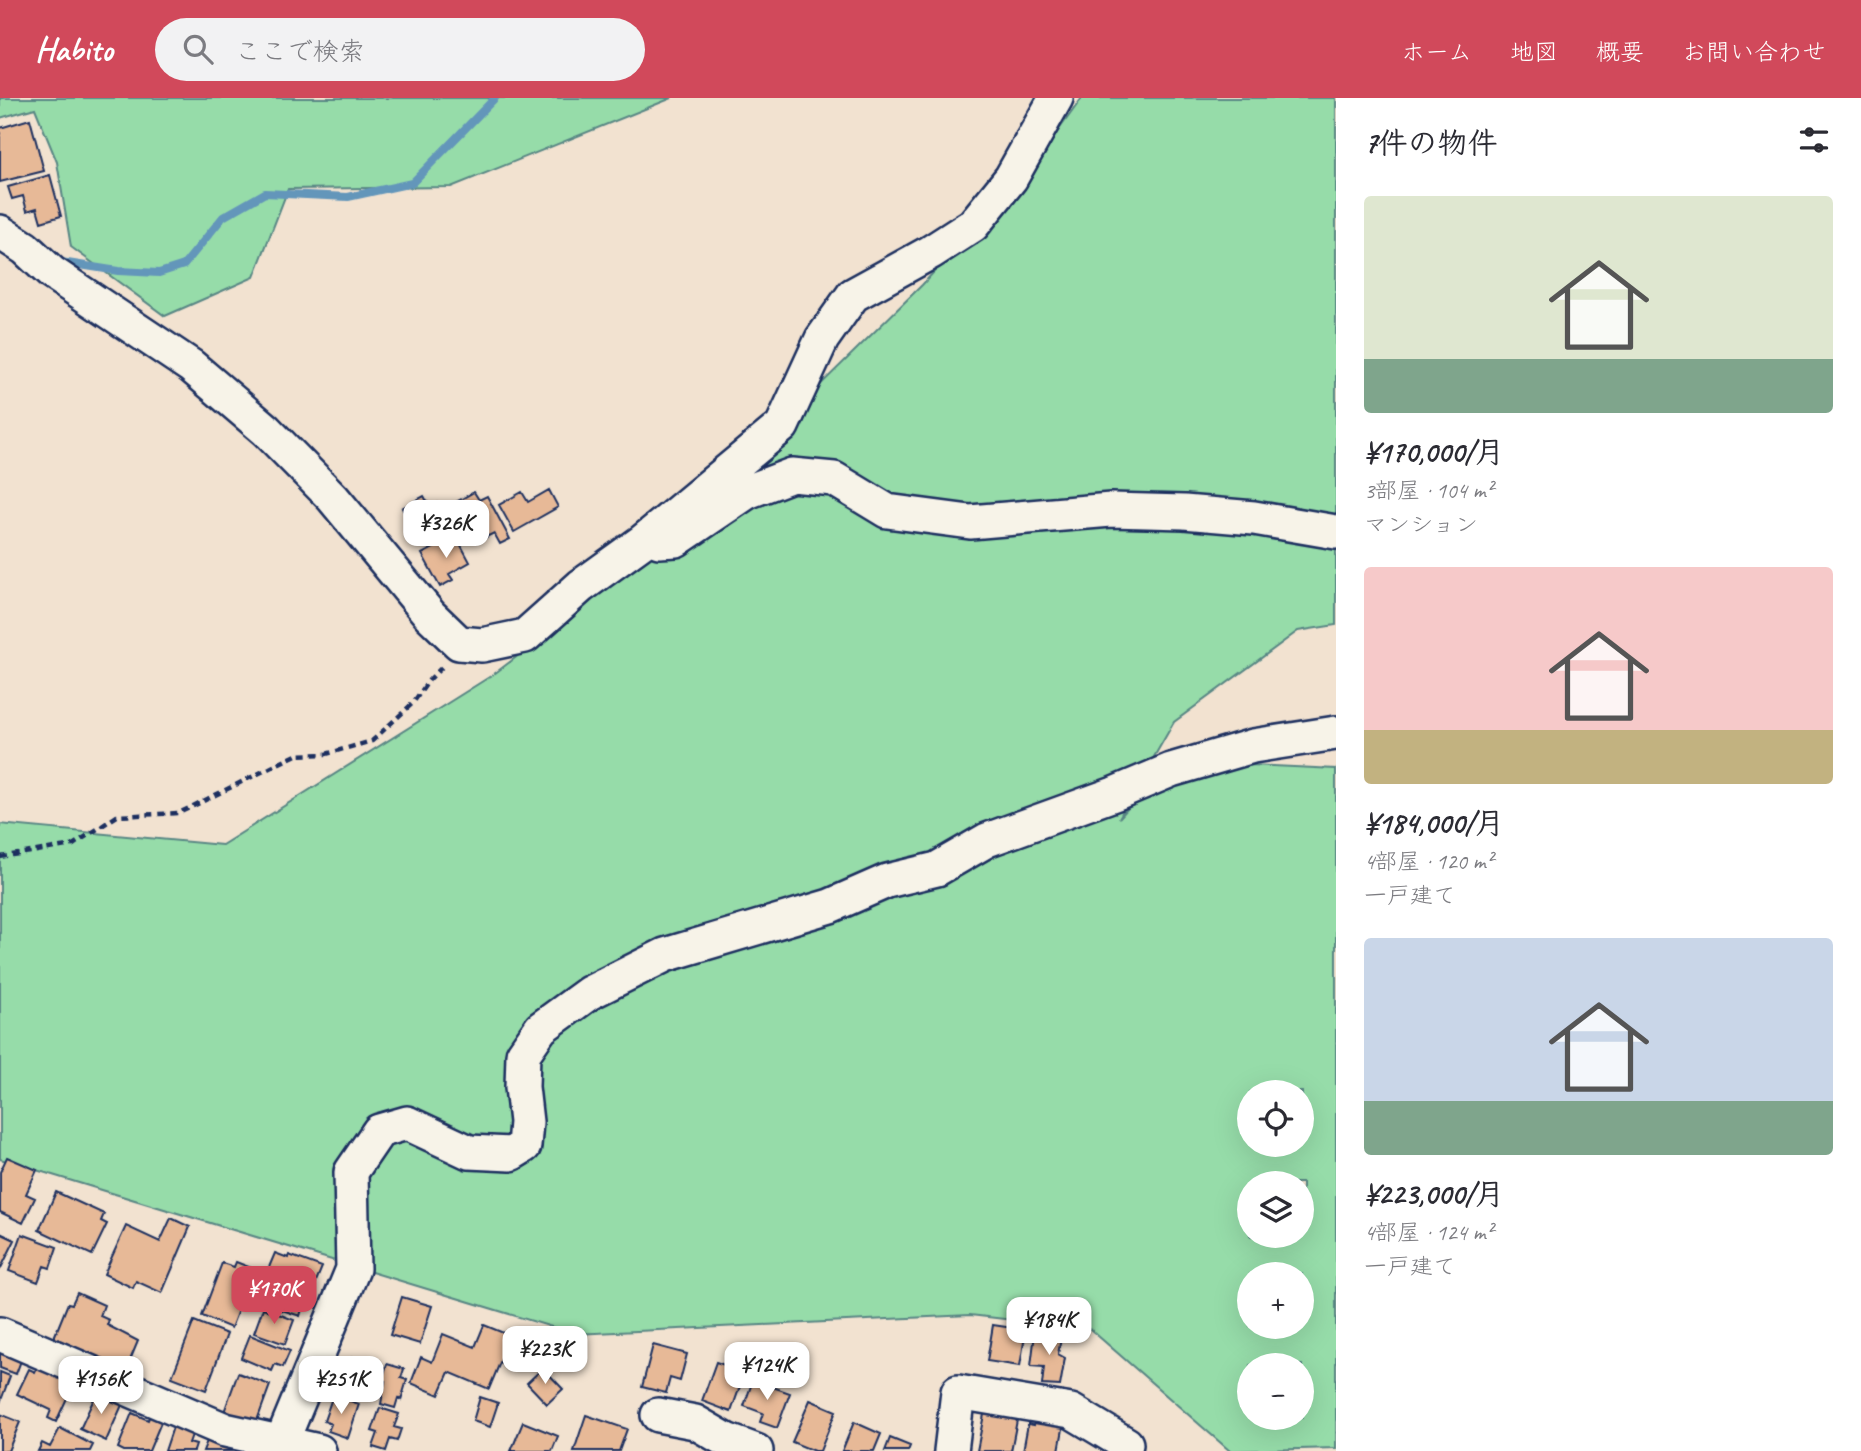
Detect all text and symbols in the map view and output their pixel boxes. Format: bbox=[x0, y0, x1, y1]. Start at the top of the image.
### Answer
search box bbox=[155, 18, 645, 81]
text: Habito bbox=[35, 28, 113, 70]
icon: search bbox=[179, 30, 217, 68]
text: ここで検索 bbox=[235, 35, 365, 68]
text: ホーム bbox=[1401, 37, 1472, 67]
text: 地図 bbox=[1510, 37, 1558, 67]
text: 概要 bbox=[1596, 37, 1644, 67]
text: お問い合わせ bbox=[1682, 37, 1826, 67]
icon: filters bbox=[1795, 121, 1833, 159]
text: 7件の物件 bbox=[1364, 124, 1497, 162]
icon: home bbox=[1536, 242, 1662, 368]
text: ¥170,000/月 bbox=[1364, 433, 1504, 471]
text: 3部屋 · 104 m² bbox=[1364, 476, 1493, 505]
pin: ¥326K bbox=[397, 500, 495, 560]
text: ¥326K bbox=[419, 508, 473, 537]
text: マンション bbox=[1364, 510, 1478, 539]
icon: home bbox=[1536, 613, 1662, 739]
text: ¥184,000/月 bbox=[1364, 804, 1504, 842]
text: 4部屋 · 120 m² bbox=[1364, 847, 1493, 876]
text: 一戸建て bbox=[1364, 881, 1456, 910]
icon: home bbox=[1536, 984, 1662, 1110]
map controls bbox=[1237, 1080, 1314, 1430]
button: locate bbox=[1237, 1080, 1314, 1157]
button: layers bbox=[1237, 1171, 1314, 1248]
text: ¥223,000/月 bbox=[1364, 1175, 1504, 1213]
text: 4部屋 · 124 m² bbox=[1364, 1218, 1493, 1247]
text: 一戸建て bbox=[1364, 1252, 1456, 1281]
button: + bbox=[1237, 1262, 1314, 1339]
pin: ¥170K bbox=[225, 1266, 323, 1326]
text: ¥170K bbox=[248, 1274, 301, 1303]
pin: ¥184K bbox=[1000, 1298, 1098, 1357]
text: ¥184K bbox=[1022, 1305, 1076, 1334]
pin: ¥223K bbox=[496, 1326, 594, 1386]
text: ¥223K bbox=[518, 1334, 572, 1363]
pin: ¥124K bbox=[718, 1342, 816, 1402]
text: ¥124K bbox=[740, 1350, 794, 1379]
button: − bbox=[1237, 1353, 1314, 1430]
pin: ¥156K bbox=[52, 1356, 150, 1416]
pin: ¥251K bbox=[292, 1356, 390, 1416]
text: ¥156K bbox=[74, 1364, 128, 1393]
text: ¥251K bbox=[315, 1364, 367, 1393]

